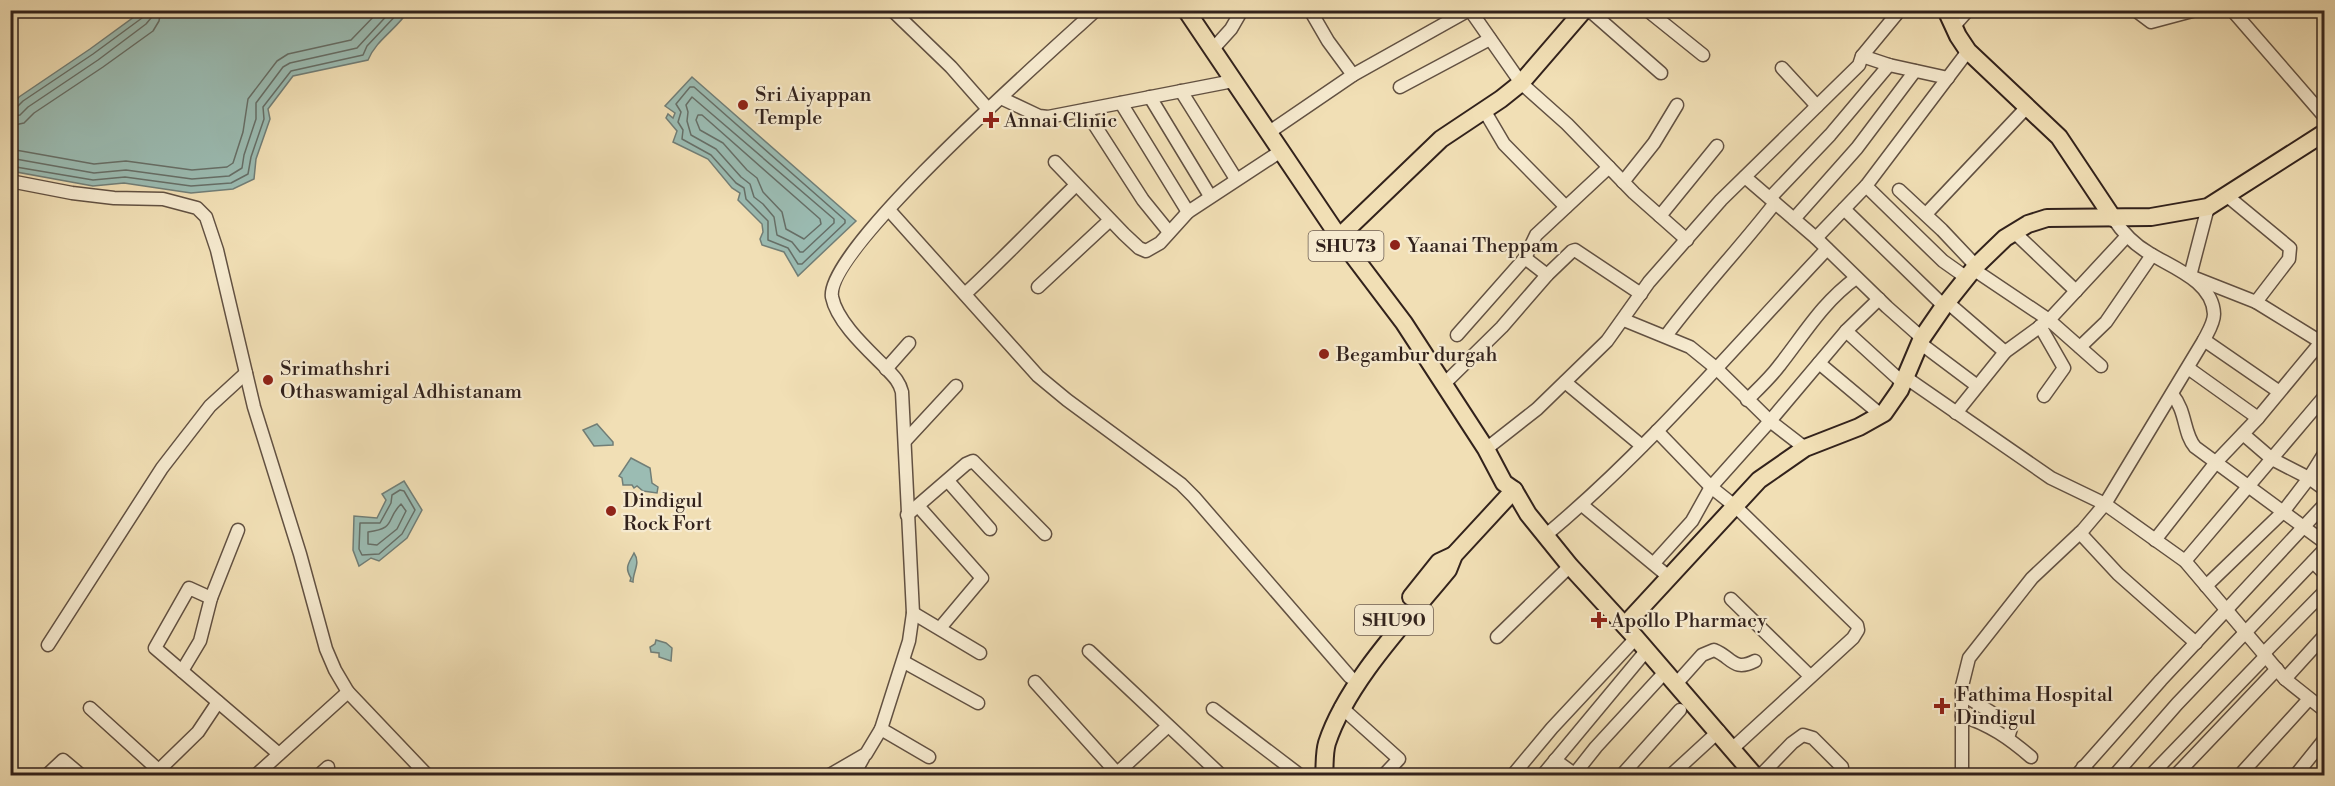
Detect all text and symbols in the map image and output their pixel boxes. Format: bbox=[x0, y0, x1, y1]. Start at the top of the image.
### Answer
place label: Sri Aiyappan Temple bbox=[755, 83, 872, 131]
marker: Sri Aiyappan Temple bbox=[736, 98, 750, 112]
place label: Annai Clinic bbox=[1003, 109, 1117, 134]
marker: Annai Clinic bbox=[982, 111, 1000, 129]
road number: SHU73 bbox=[1308, 231, 1384, 261]
place label: Yaanai Theppam bbox=[1406, 234, 1559, 259]
marker: Yaanai Theppam bbox=[1388, 238, 1402, 252]
place label: Begambur durgah bbox=[1335, 343, 1497, 368]
marker: Begambur durgah bbox=[1317, 347, 1331, 361]
place label: Srimathshri Othaswamigal Adhistanam bbox=[280, 357, 523, 405]
marker: Srimathshri Othaswamigal Adhistanam bbox=[261, 373, 275, 387]
place label: Dindigul Rock Fort bbox=[623, 489, 712, 537]
marker: Dindigul Rock Fort bbox=[604, 504, 618, 518]
road number: SHU90 bbox=[1355, 605, 1433, 635]
place label: Apollo Pharmacy bbox=[1610, 609, 1767, 634]
marker: Apollo Pharmacy bbox=[1592, 613, 1606, 627]
place label: Fathima Hospital Dindigul bbox=[1956, 683, 2113, 731]
marker: Fathima Hospital Dindigul bbox=[1933, 697, 1951, 715]

